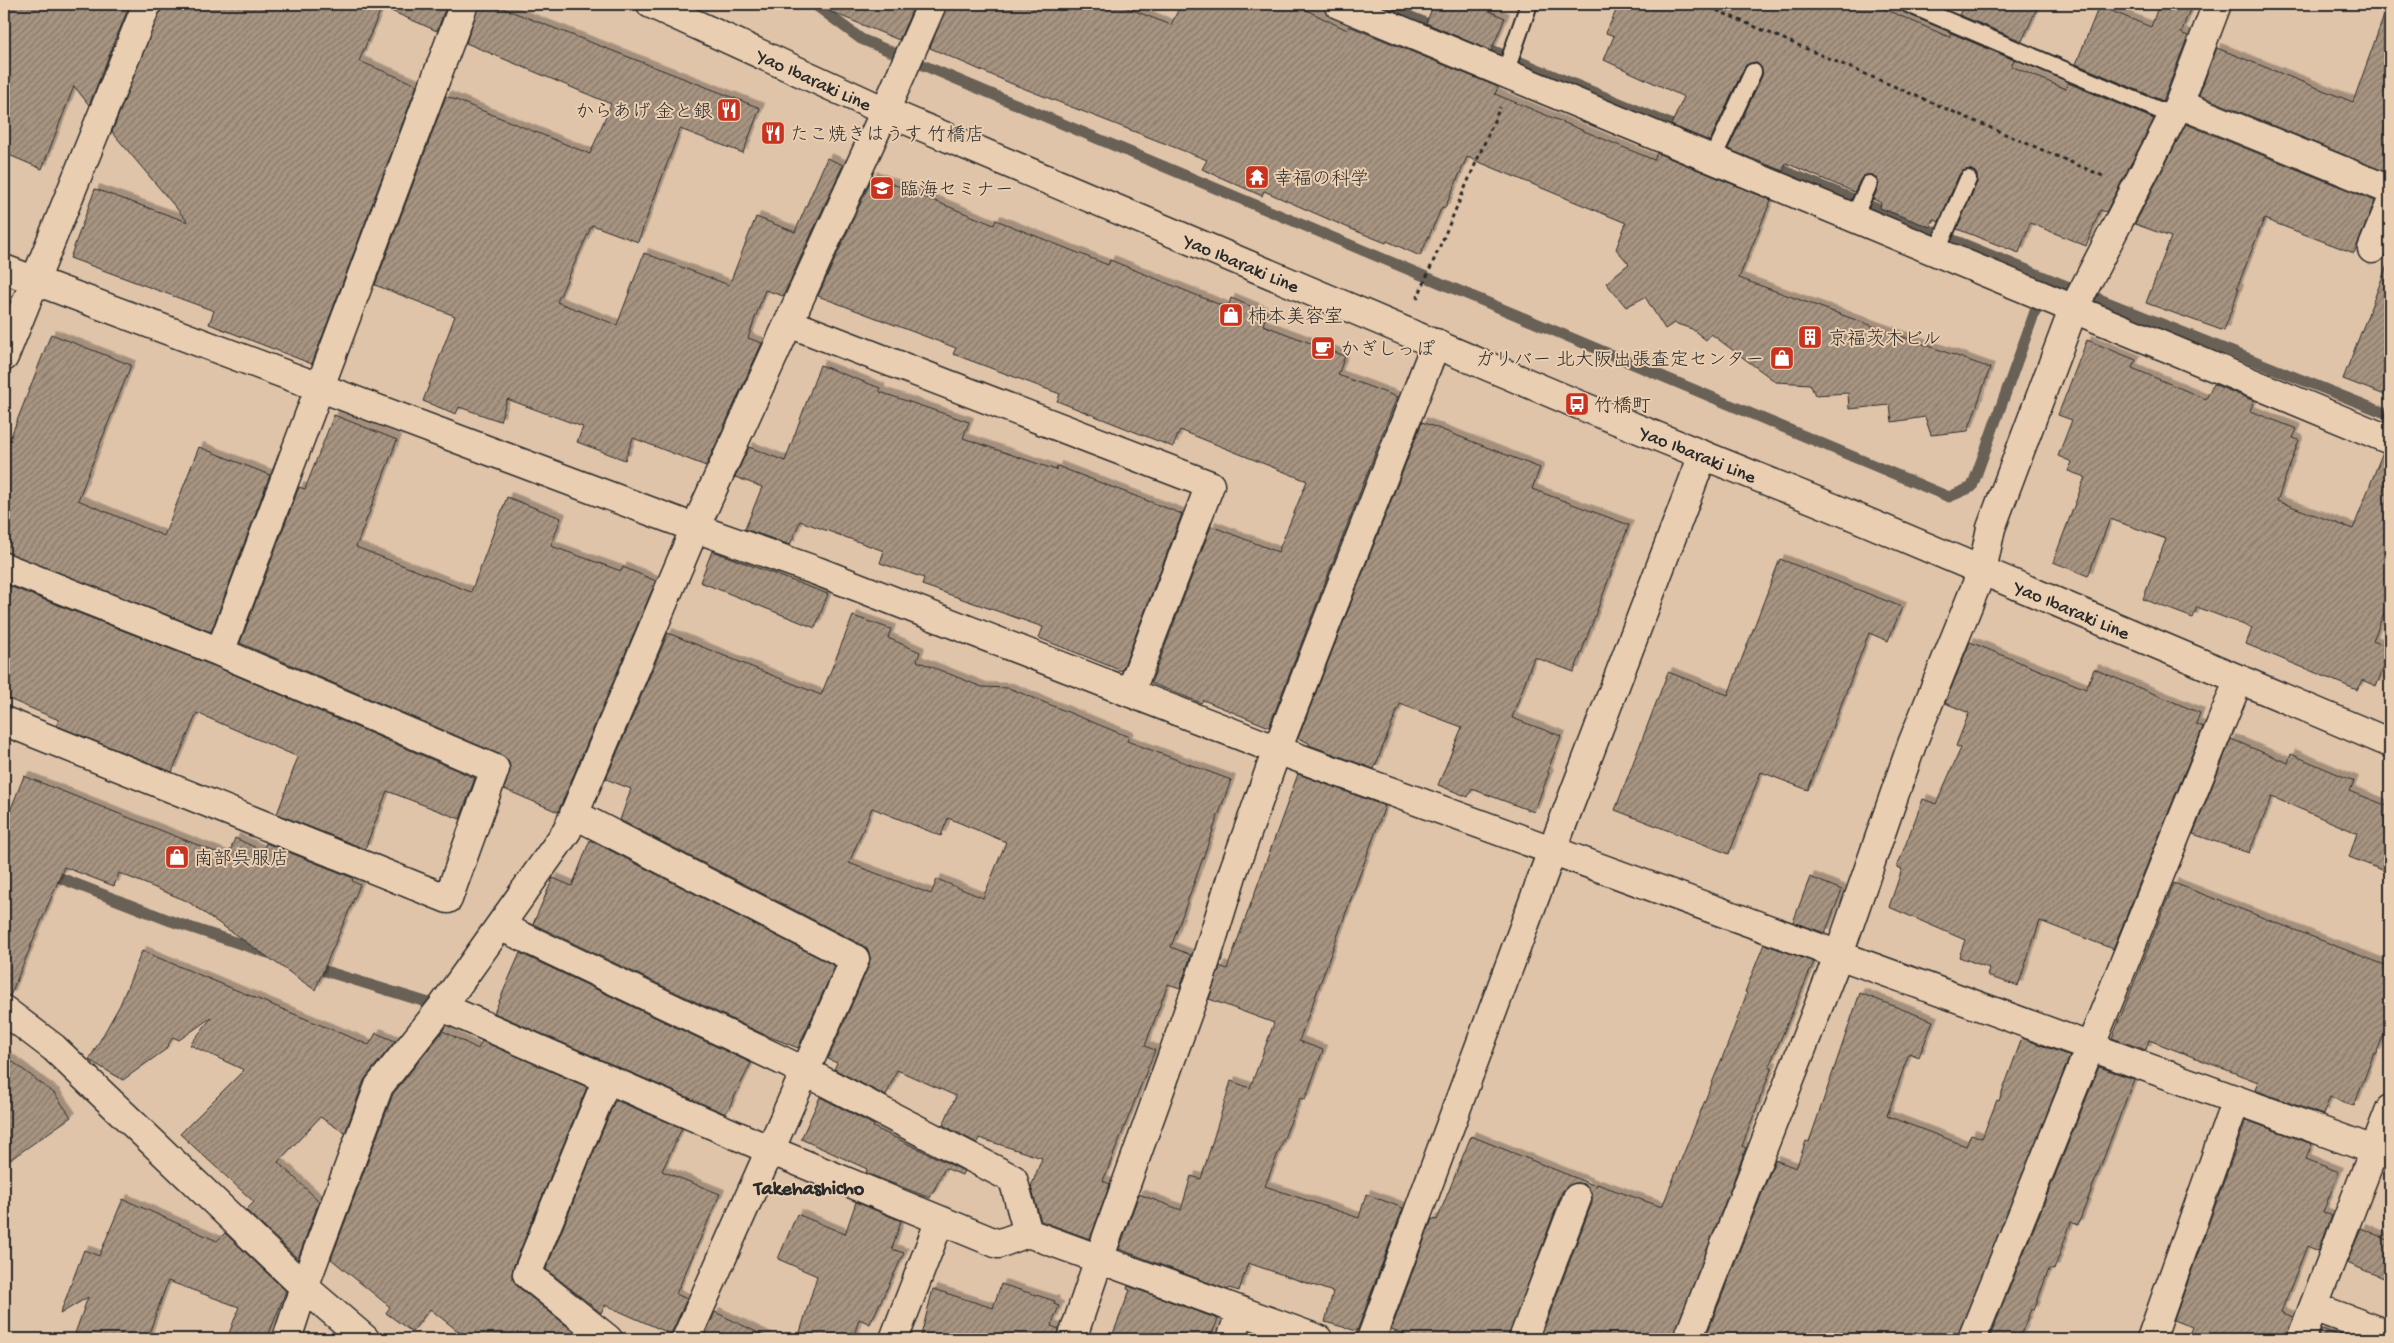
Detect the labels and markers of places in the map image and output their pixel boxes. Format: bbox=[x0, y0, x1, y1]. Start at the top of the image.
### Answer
restaurant icon: からあげ 金と銀 bbox=[716, 97, 742, 123]
place label: からあげ 金と銀 bbox=[575, 101, 713, 125]
restaurant icon: たこ焼きはうす 竹橋店 bbox=[760, 120, 786, 146]
place label: たこ焼きはうす 竹橋店 bbox=[790, 124, 985, 148]
temple icon: 幸福の科学 bbox=[1244, 164, 1270, 190]
place label: 幸福の科学 bbox=[1274, 168, 1369, 192]
school or university icon: 臨海セミナー bbox=[869, 175, 895, 201]
place label: 臨海セミナー bbox=[900, 179, 1014, 203]
shop icon: 柿本美容室 bbox=[1218, 302, 1244, 328]
place label: 柿本美容室 bbox=[1248, 306, 1343, 330]
building icon: 京福茨木ビル bbox=[1797, 324, 1823, 350]
place label: 京福茨木ビル bbox=[1828, 328, 1942, 352]
cafe icon: かぎしっぽ bbox=[1310, 335, 1336, 361]
place label: かぎしっぽ bbox=[1340, 340, 1435, 363]
shop icon: ガリバー 北大阪出張査定センター bbox=[1769, 345, 1795, 371]
place label: ガリバー 北大阪出張査定センター bbox=[1475, 349, 1764, 373]
bus stop icon: 竹橋町 bbox=[1564, 391, 1590, 417]
place label: 竹橋町 bbox=[1594, 396, 1651, 419]
shop icon: 南部呉服店 bbox=[164, 844, 190, 870]
place label: 南部呉服店 bbox=[194, 848, 289, 872]

